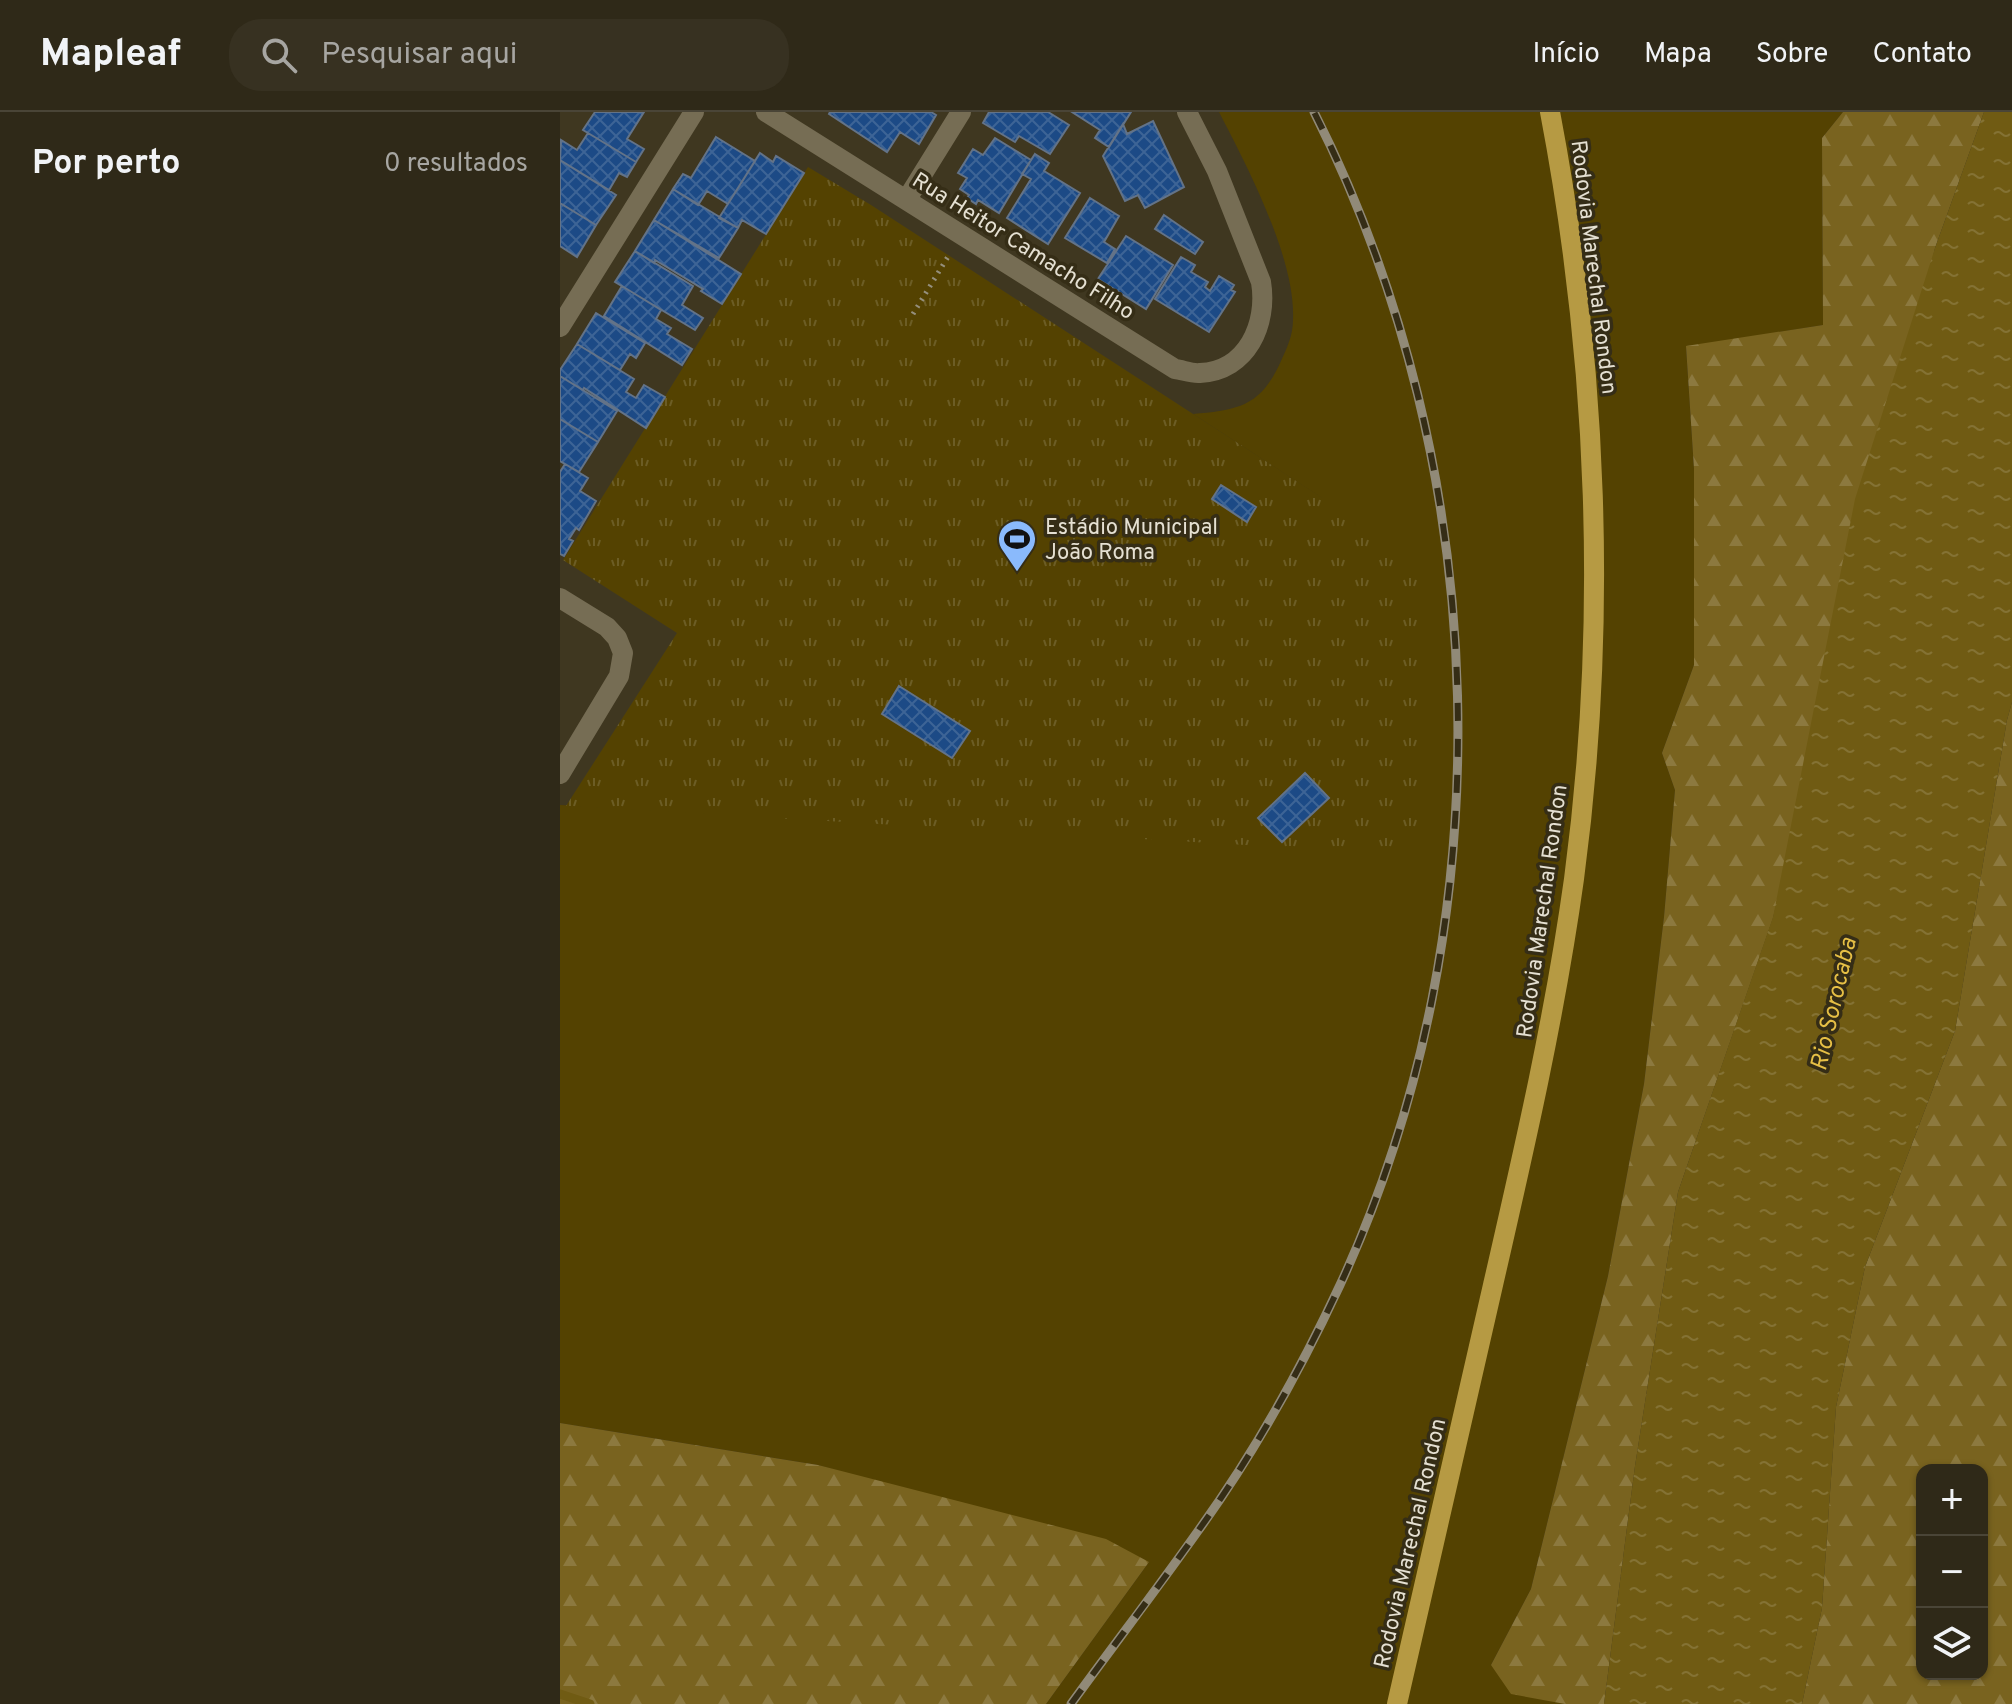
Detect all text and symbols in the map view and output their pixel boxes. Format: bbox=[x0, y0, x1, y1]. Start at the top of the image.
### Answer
search box bbox=[229, 19, 789, 91]
text: Mapleaf bbox=[40, 31, 181, 80]
icon: search bbox=[257, 33, 301, 77]
text: Pesquisar aqui bbox=[321, 37, 517, 74]
text: Início bbox=[1532, 37, 1600, 73]
text: Mapa bbox=[1644, 37, 1712, 73]
text: Sobre bbox=[1756, 37, 1828, 73]
text: Contato bbox=[1872, 37, 1972, 73]
street label: Rodovia Marechal Rondon bbox=[1564, 139, 1622, 396]
text: Por perto bbox=[32, 143, 181, 186]
text: 0 resultados bbox=[384, 148, 528, 181]
street label: Rua Heitor Camacho Filho bbox=[907, 168, 1139, 327]
place label: Estádio Municipal João Roma bbox=[1045, 515, 1218, 567]
sports icon: Estádio Municipal João Roma bbox=[996, 518, 1038, 573]
street label: Rodovia Marechal Rondon bbox=[1512, 783, 1575, 1040]
water label: Rio Sorocaba bbox=[1805, 934, 1865, 1074]
street label: Rodovia Marechal Rondon bbox=[1370, 1416, 1453, 1671]
map controls bbox=[1916, 1464, 1988, 1680]
button: + bbox=[1916, 1464, 1988, 1536]
button: − bbox=[1916, 1536, 1988, 1608]
button: layers bbox=[1916, 1608, 1988, 1680]

